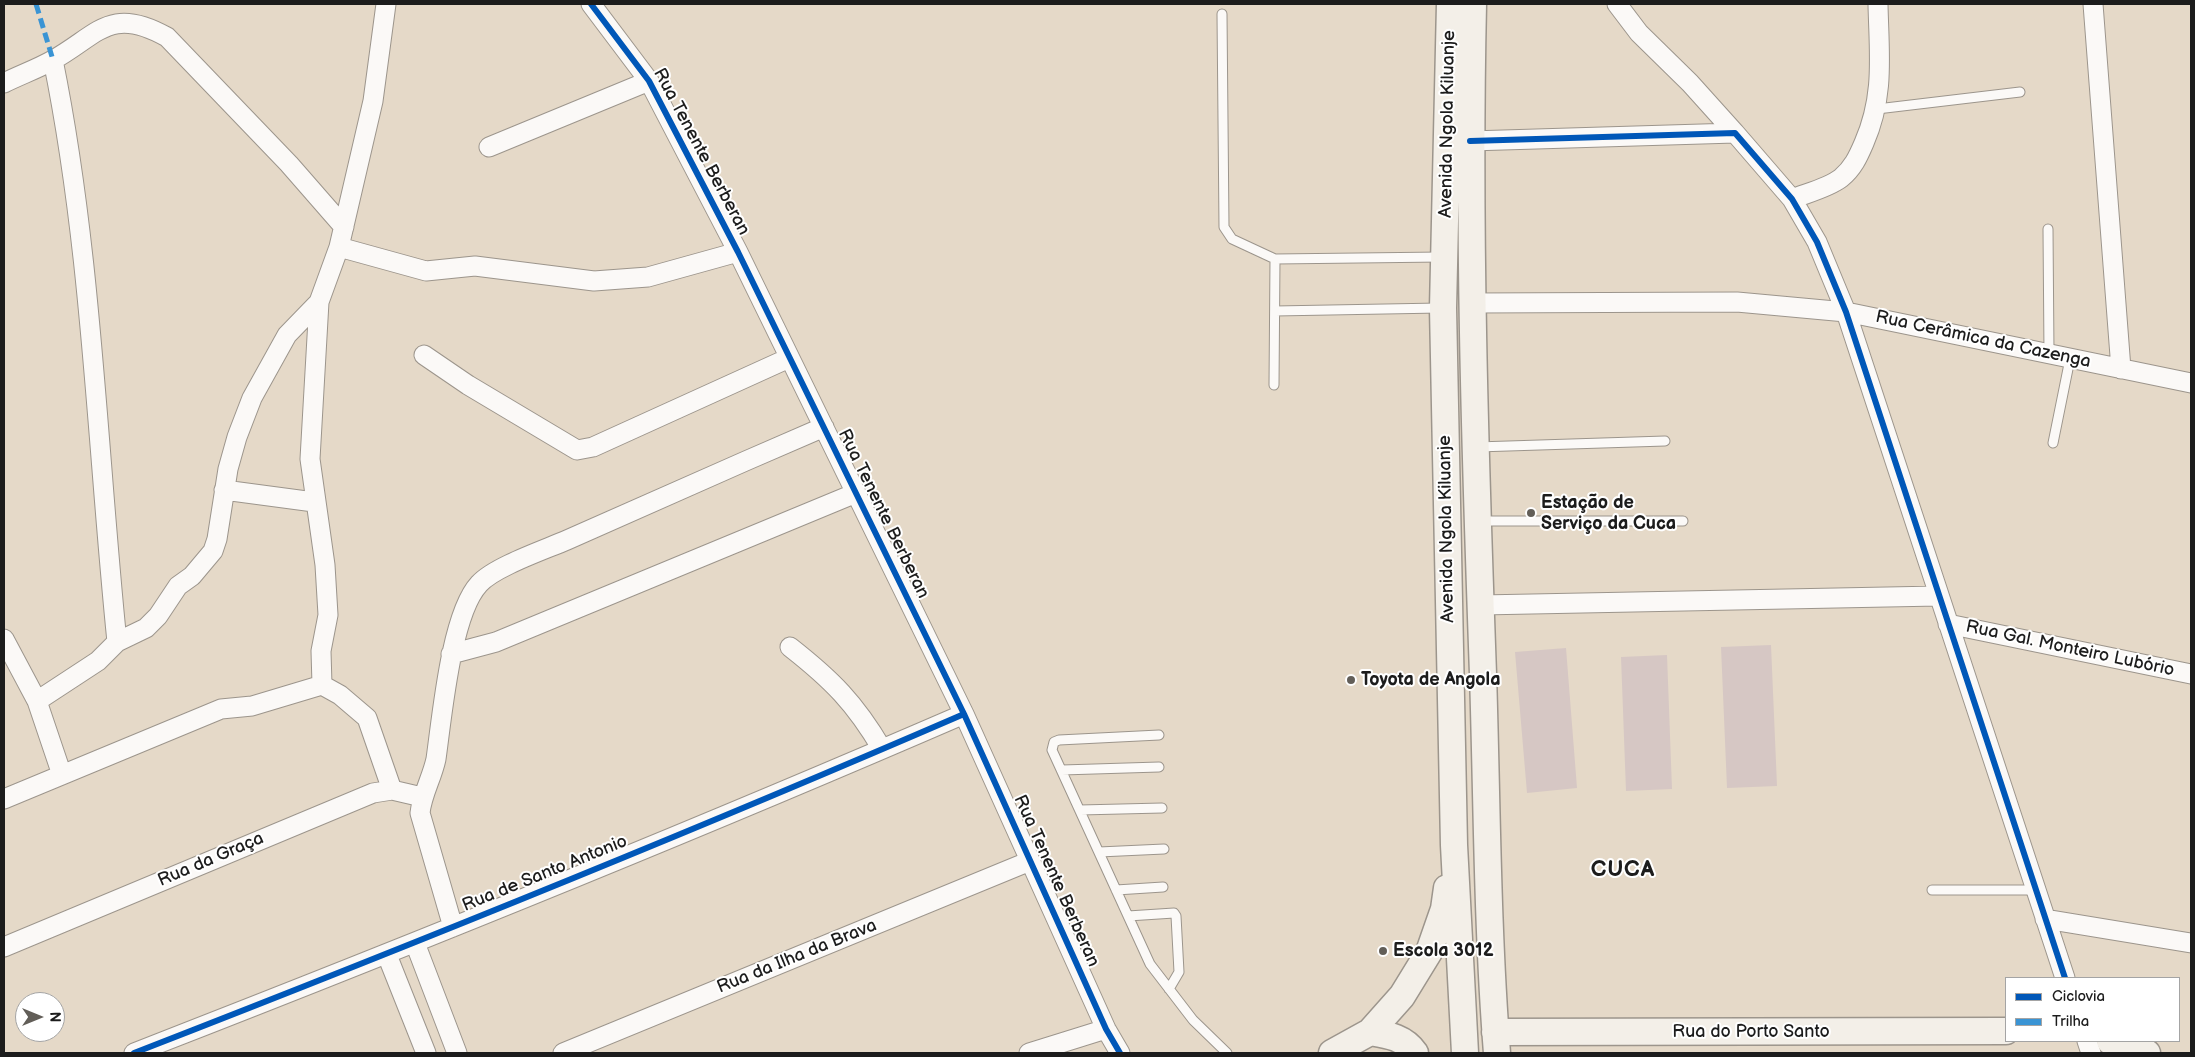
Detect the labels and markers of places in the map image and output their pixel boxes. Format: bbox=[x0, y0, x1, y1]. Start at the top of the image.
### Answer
place label: Estação de Serviço da Cuca bbox=[1541, 492, 1676, 534]
marker: Estação de Serviço da Cuca bbox=[1525, 507, 1537, 519]
place label: Toyota de Angola bbox=[1361, 669, 1500, 691]
marker: Toyota de Angola bbox=[1345, 674, 1357, 686]
place label: Escola 3012 bbox=[1393, 940, 1493, 962]
marker: Escola 3012 bbox=[1377, 945, 1389, 957]

